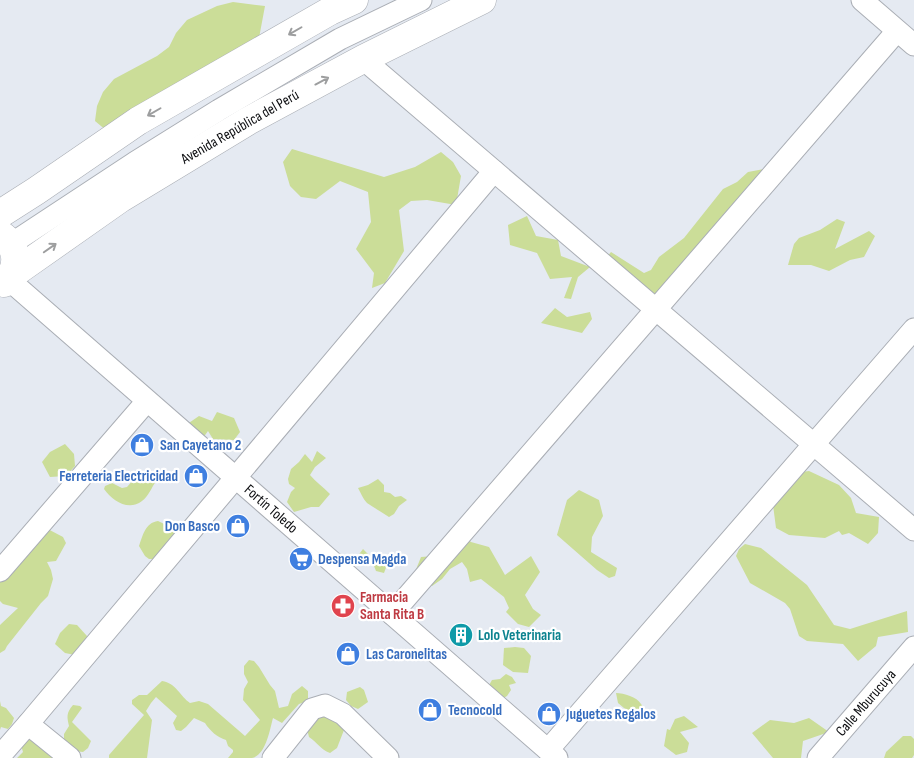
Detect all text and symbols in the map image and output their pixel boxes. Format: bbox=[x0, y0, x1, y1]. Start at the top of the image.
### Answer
one-way arrow bbox=[288, 26, 303, 36]
one-way arrow bbox=[315, 75, 329, 85]
street label: Avenida República del Perú bbox=[177, 85, 302, 169]
one-way arrow bbox=[147, 107, 162, 117]
one-way arrow bbox=[43, 243, 57, 253]
shop icon: San Cayetano 2 bbox=[129, 432, 155, 458]
place label: San Cayetano 2 bbox=[160, 436, 241, 455]
shop icon: Ferreteria Electricidad bbox=[183, 463, 209, 489]
place label: Ferreteria Electricidad bbox=[59, 467, 178, 486]
street label: Fortín Toledo bbox=[240, 481, 302, 537]
shop icon: Don Basco bbox=[225, 513, 251, 539]
place label: Don Basco bbox=[165, 517, 220, 536]
supermarket icon: Despensa Magda bbox=[288, 546, 314, 572]
place label: Despensa Magda bbox=[318, 550, 406, 569]
place label: Farmacia Santa Rita B bbox=[360, 588, 424, 624]
pharmacy icon: Farmacia Santa Rita B bbox=[330, 593, 356, 619]
building icon: Lolo Veterinaria bbox=[448, 622, 474, 648]
place label: Lolo Veterinaria bbox=[478, 626, 561, 645]
shop icon: Las Caronelitas bbox=[335, 641, 361, 667]
place label: Las Caronelitas bbox=[366, 645, 447, 664]
street label: Calle Mburucuya bbox=[832, 666, 900, 740]
shop icon: Tecnocold bbox=[417, 697, 443, 723]
place label: Tecnocold bbox=[448, 701, 502, 720]
shop icon: Juguetes Regalos bbox=[536, 701, 562, 727]
place label: Juguetes Regalos bbox=[565, 705, 656, 724]

